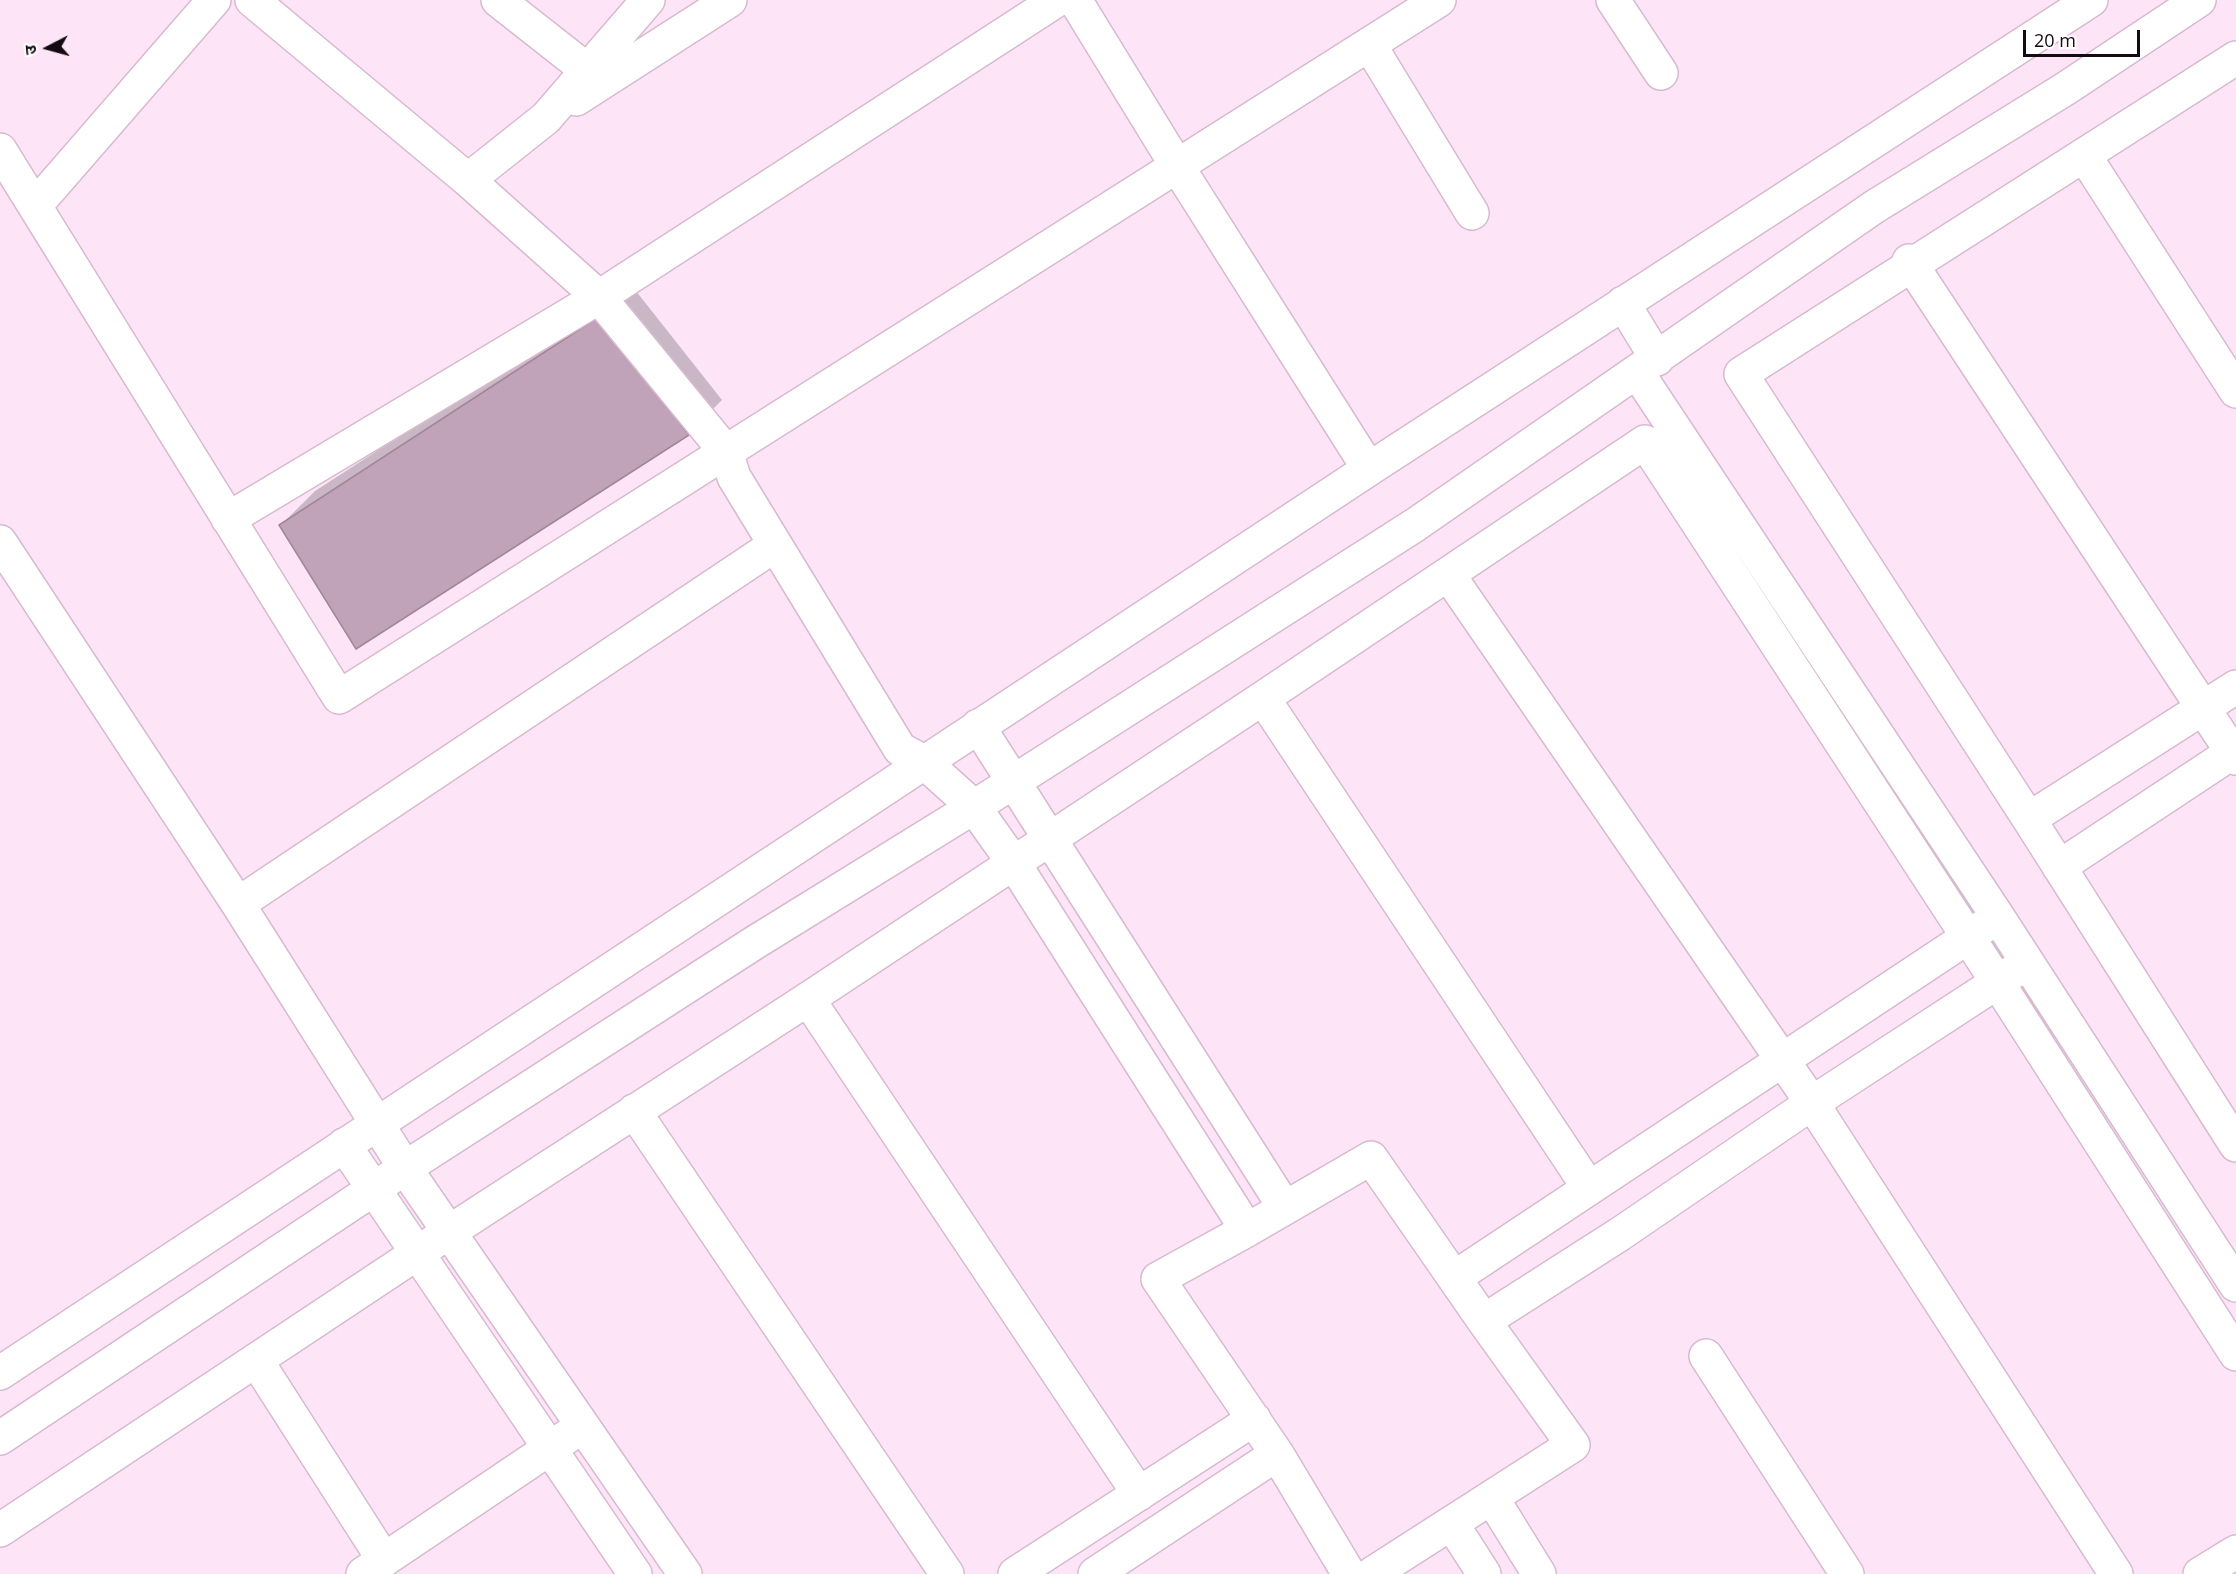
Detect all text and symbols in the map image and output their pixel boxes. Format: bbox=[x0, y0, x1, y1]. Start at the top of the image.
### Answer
north arrow bbox=[18, 18, 78, 78]
scale bar bbox=[2026, 18, 2143, 56]
text: 20 m bbox=[2034, 28, 2076, 52]
text: उ bbox=[19, 44, 42, 56]

